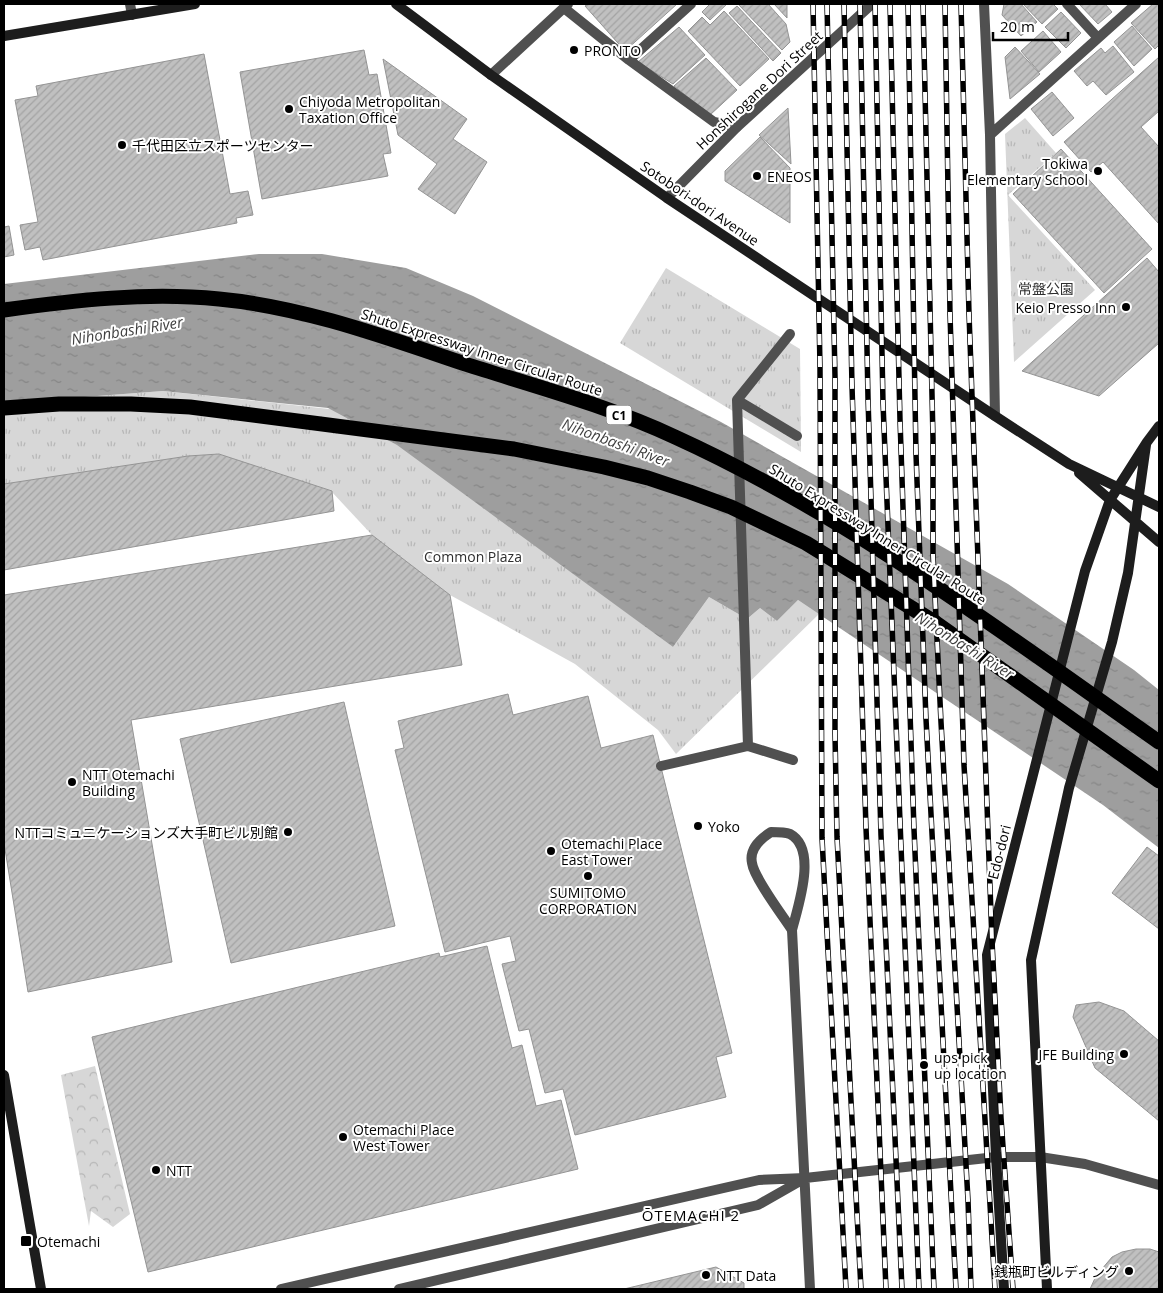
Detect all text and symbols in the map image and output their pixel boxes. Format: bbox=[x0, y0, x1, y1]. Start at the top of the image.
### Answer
scale bar bbox=[993, 10, 1068, 42]
text: 20 m bbox=[1000, 16, 1035, 36]
street label: Honshirogane Dori Street bbox=[692, 26, 826, 154]
place label: PRONTO bbox=[584, 41, 641, 60]
marker: PRONTO bbox=[568, 44, 580, 56]
place label: Chiyoda Metropolitan Taxation Office bbox=[299, 92, 440, 127]
marker: Chiyoda Metropolitan Taxation Office bbox=[283, 103, 295, 115]
place label: 千代田区立スポーツセンター bbox=[132, 136, 314, 155]
marker: 千代田区立スポーツセンター bbox=[116, 139, 128, 151]
place label: Tokiwa Elementary School bbox=[967, 154, 1088, 189]
street label: Sotobori-dori Avenue bbox=[637, 156, 763, 250]
marker: Tokiwa Elementary School bbox=[1092, 165, 1104, 177]
place label: ENEOS bbox=[767, 167, 812, 186]
marker: ENEOS bbox=[751, 170, 763, 182]
park label: 常盤公園 bbox=[1018, 279, 1074, 298]
place label: Keio Presso Inn bbox=[1015, 298, 1116, 317]
marker: Keio Presso Inn bbox=[1120, 301, 1132, 313]
street label: Shuto Expressway Inner Circular Route bbox=[359, 304, 605, 400]
water label: Nihonbashi River bbox=[70, 311, 185, 349]
road number: C1 bbox=[606, 406, 632, 424]
water label: Nihonbashi River bbox=[560, 413, 673, 471]
street label: Shuto Expressway Inner Circular Route bbox=[766, 459, 990, 609]
park label: Common Plaza bbox=[424, 547, 522, 566]
water label: Nihonbashi River bbox=[912, 607, 1019, 684]
place label: NTT Otemachi Building bbox=[82, 765, 175, 800]
marker: NTT Otemachi Building bbox=[66, 776, 78, 788]
place label: Yoko bbox=[708, 817, 740, 836]
marker: Yoko bbox=[692, 820, 704, 832]
place label: NTTコミュニケーションズ大手町ビル別館 bbox=[15, 823, 278, 842]
street label: Edo-dori bbox=[983, 823, 1015, 881]
marker: NTTコミュニケーションズ大手町ビル別館 bbox=[282, 826, 294, 838]
place label: Otemachi Place East Tower bbox=[561, 834, 662, 869]
marker: Otemachi Place East Tower bbox=[545, 845, 557, 857]
marker: SUMITOMO CORPORATION bbox=[582, 870, 594, 882]
place label: SUMITOMO CORPORATION bbox=[539, 883, 637, 918]
place label: JFE Building bbox=[1037, 1045, 1114, 1064]
place label: ups pick up location bbox=[934, 1048, 1007, 1083]
marker: JFE Building bbox=[1118, 1048, 1130, 1060]
marker: ups pick up location bbox=[918, 1059, 930, 1071]
place label: Otemachi Place West Tower bbox=[353, 1120, 454, 1155]
marker: Otemachi Place West Tower bbox=[337, 1131, 349, 1143]
place label: NTT bbox=[166, 1161, 192, 1180]
marker: NTT bbox=[150, 1164, 162, 1176]
district label: ŌTEMACHI 2 bbox=[642, 1205, 740, 1225]
place label: Otemachi bbox=[37, 1232, 100, 1251]
marker: Otemachi bbox=[19, 1234, 33, 1248]
place label: 銭瓶町ビルディング bbox=[994, 1262, 1119, 1281]
marker: 銭瓶町ビルディング bbox=[1123, 1265, 1135, 1277]
place label: NTT Data bbox=[716, 1266, 776, 1285]
marker: NTT Data bbox=[700, 1269, 712, 1281]

